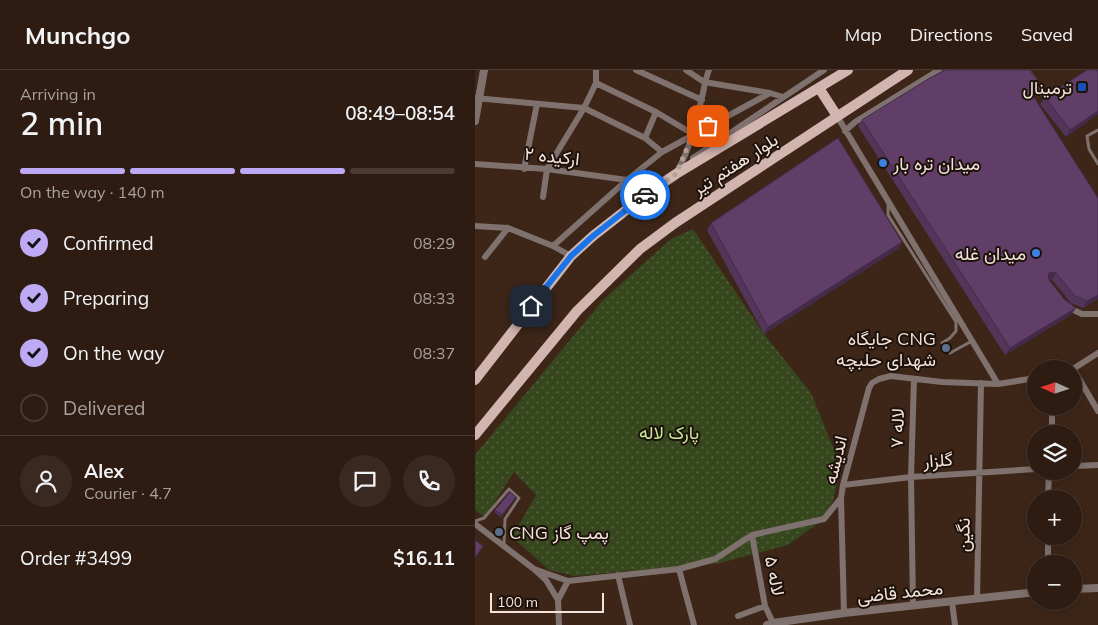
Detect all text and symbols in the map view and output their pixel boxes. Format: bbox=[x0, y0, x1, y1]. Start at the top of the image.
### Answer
text: Munchgo bbox=[25, 20, 130, 50]
text: Map bbox=[845, 23, 882, 46]
text: Directions bbox=[910, 23, 993, 46]
text: Saved bbox=[1021, 23, 1073, 46]
place label: ترمینال bbox=[1023, 76, 1072, 99]
marker: ترمینال bbox=[1076, 81, 1088, 93]
text: Arriving in bbox=[20, 84, 96, 104]
text: 08:49–08:54 bbox=[345, 101, 455, 125]
text: 2 min bbox=[20, 103, 103, 143]
pin bbox=[687, 105, 729, 147]
icon: bag bbox=[694, 112, 722, 140]
street label: بلوار هفتم تیر bbox=[687, 128, 783, 202]
street label: ارکیده ۲ bbox=[523, 142, 581, 170]
place label: میدان تره بار bbox=[892, 152, 980, 175]
marker: میدان تره بار bbox=[877, 157, 889, 169]
courier bbox=[620, 170, 670, 220]
icon: car bbox=[631, 181, 659, 209]
text: On the way · 140 m bbox=[20, 182, 165, 202]
icon: check bbox=[20, 229, 48, 257]
text: Confirmed bbox=[63, 231, 154, 255]
text: 08:29 bbox=[413, 233, 455, 253]
place label: میدان غله bbox=[955, 242, 1026, 265]
marker: میدان غله bbox=[1030, 247, 1042, 259]
icon: check bbox=[20, 284, 48, 312]
pin bbox=[510, 285, 552, 327]
text: Preparing bbox=[63, 286, 149, 310]
text: 08:33 bbox=[413, 288, 455, 308]
icon: home bbox=[517, 292, 545, 320]
place label: جایگاه CNG شهدای حلبچه bbox=[836, 327, 936, 372]
icon: check bbox=[20, 339, 48, 367]
text: On the way bbox=[63, 341, 165, 365]
marker: جایگاه CNG شهدای حلبچه bbox=[940, 342, 952, 354]
text: 08:37 bbox=[413, 343, 455, 363]
north arrow bbox=[1027, 360, 1083, 415]
map controls bbox=[1027, 360, 1082, 610]
text: Delivered bbox=[63, 396, 145, 420]
street label: لاله ۷ bbox=[885, 408, 909, 448]
park label: پارک لاله bbox=[639, 421, 699, 445]
button: layers bbox=[1027, 425, 1082, 480]
street label: اندیشه bbox=[818, 433, 852, 487]
street label: گلزار bbox=[921, 447, 954, 473]
button: person bbox=[20, 455, 72, 507]
button: chat bbox=[339, 455, 391, 507]
button: phone bbox=[403, 455, 455, 507]
text: Alex bbox=[84, 459, 124, 483]
text: Courier · 4.7 bbox=[84, 483, 172, 503]
button: + bbox=[1027, 490, 1082, 545]
street label: نگین bbox=[951, 518, 975, 552]
place label: CNG پمپ گاز bbox=[509, 521, 609, 545]
marker: CNG پمپ گاز bbox=[493, 526, 505, 538]
text: Order #3499 bbox=[20, 546, 132, 570]
text: $16.11 bbox=[393, 546, 455, 570]
street label: لاله ۵ bbox=[760, 554, 790, 598]
button: − bbox=[1027, 555, 1082, 610]
street label: محمد قاضی bbox=[856, 576, 944, 608]
scale bar bbox=[490, 590, 604, 613]
text: 100 m bbox=[497, 593, 538, 611]

